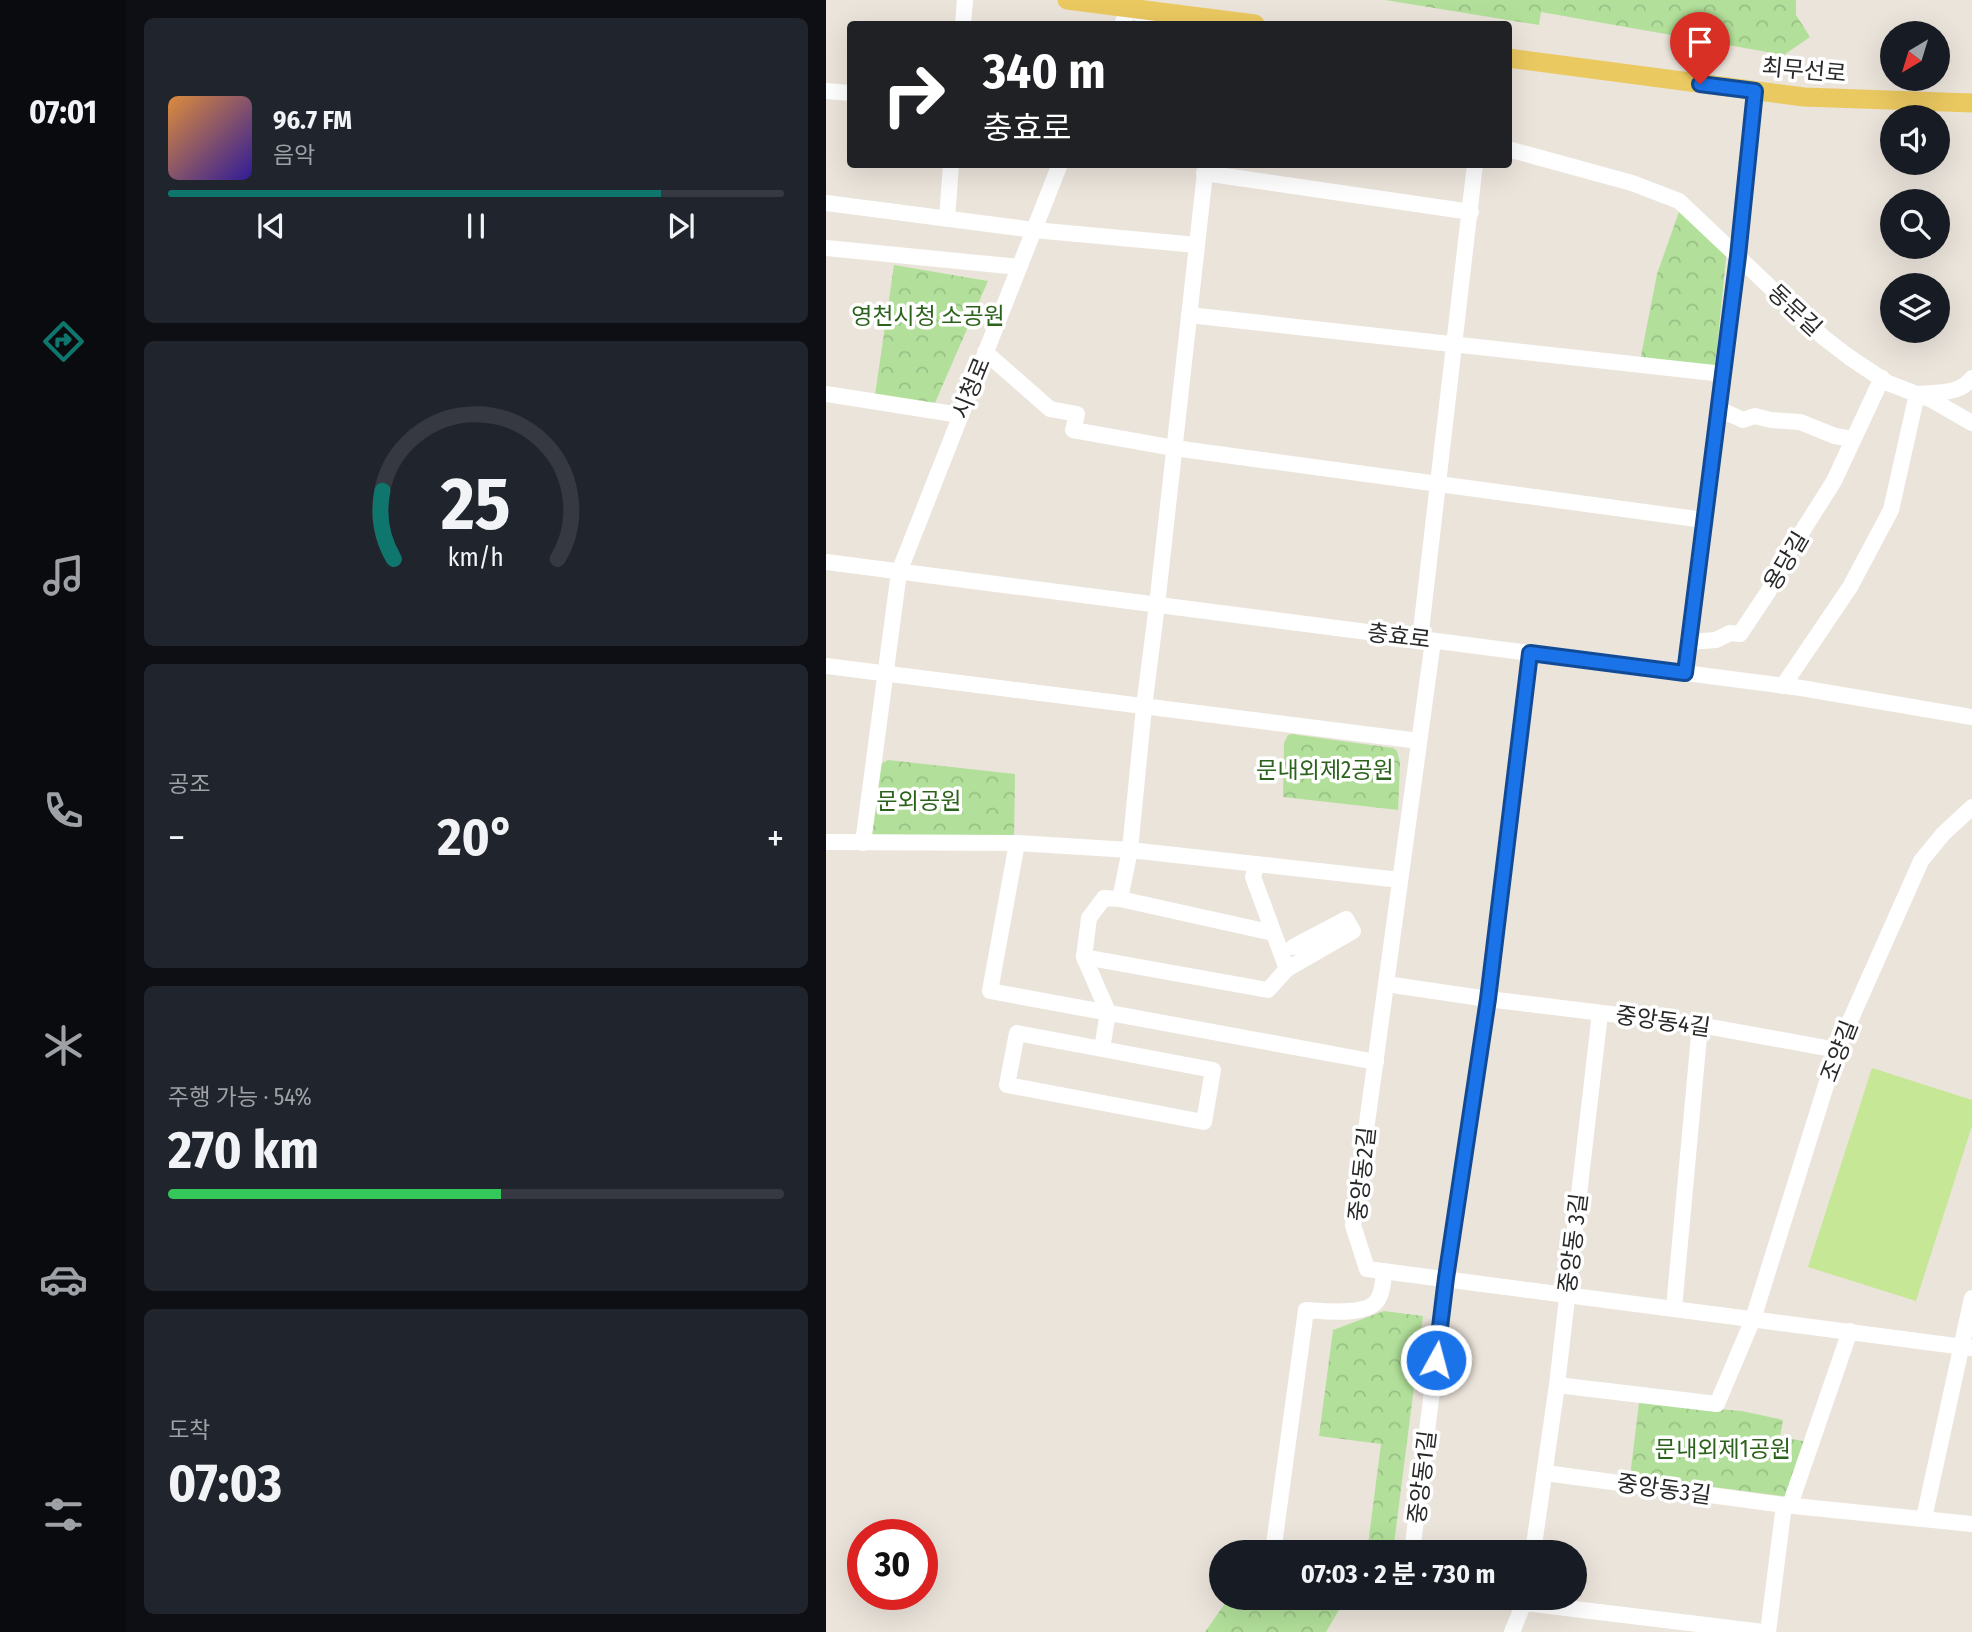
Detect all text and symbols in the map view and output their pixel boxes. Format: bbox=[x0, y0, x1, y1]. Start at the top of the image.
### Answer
pin bbox=[1670, 12.0, 1730, 84]
north arrow bbox=[1880, 21, 1950, 91]
map controls bbox=[1880, 21, 1950, 343]
icon: arrive bbox=[1681, 23, 1719, 61]
text: 340 m bbox=[983, 42, 1106, 101]
icon: right bbox=[868, 49, 959, 140]
street label: 최무선로 bbox=[1761, 52, 1847, 88]
text: 07:01 bbox=[29, 93, 97, 131]
text: 96.7 FM bbox=[273, 105, 352, 136]
button: sound bbox=[1880, 105, 1950, 175]
text: 충효로 bbox=[983, 109, 1071, 147]
text: 음악 bbox=[273, 141, 315, 169]
button: search bbox=[1880, 189, 1950, 259]
icon: previous bbox=[252, 207, 290, 245]
icon: pause bbox=[457, 207, 495, 245]
icon: next bbox=[662, 207, 700, 245]
button: layers bbox=[1880, 273, 1950, 343]
street label: 동문길 bbox=[1762, 278, 1828, 342]
park label: 영천시청 소공원 bbox=[851, 302, 1005, 330]
icon: directions bbox=[39, 317, 88, 366]
street label: 시청로 bbox=[946, 353, 996, 423]
text: 25 bbox=[440, 462, 511, 549]
street label: 용당길 bbox=[1758, 527, 1814, 595]
text: km/h bbox=[448, 543, 504, 573]
icon: music bbox=[39, 551, 88, 600]
street label: 충효로 bbox=[1366, 618, 1432, 654]
park label: 문내외제2공원 bbox=[1256, 756, 1394, 784]
text: 공조 bbox=[168, 770, 210, 798]
icon: phone bbox=[39, 786, 88, 835]
park label: 문외공원 bbox=[877, 787, 961, 815]
text: 20° bbox=[438, 806, 514, 869]
text: − bbox=[168, 815, 185, 861]
text: + bbox=[767, 815, 784, 861]
street label: 중앙동4길 bbox=[1614, 1000, 1712, 1042]
street label: 조양길 bbox=[1815, 1016, 1863, 1086]
icon: climate bbox=[39, 1021, 88, 1070]
text: 주행 가능 · 54% bbox=[168, 1083, 312, 1111]
text: 270 km bbox=[168, 1119, 319, 1182]
street label: 중앙동2길 bbox=[1343, 1125, 1381, 1223]
street label: 중앙동 3길 bbox=[1553, 1191, 1593, 1295]
icon: car bbox=[39, 1255, 88, 1304]
position arrow bbox=[1399, 1323, 1473, 1397]
text: 도착 bbox=[168, 1416, 210, 1444]
street label: 중앙동1길 bbox=[1402, 1429, 1442, 1525]
park label: 문내외제1공원 bbox=[1655, 1435, 1791, 1463]
text: 07:03 bbox=[168, 1452, 282, 1515]
street label: 중앙동3길 bbox=[1615, 1469, 1713, 1509]
icon: filters bbox=[39, 1490, 88, 1539]
speed limit sign: 30 bbox=[847, 1519, 938, 1610]
text: 07:03 · 2 분 · 730 m bbox=[1301, 1559, 1495, 1590]

